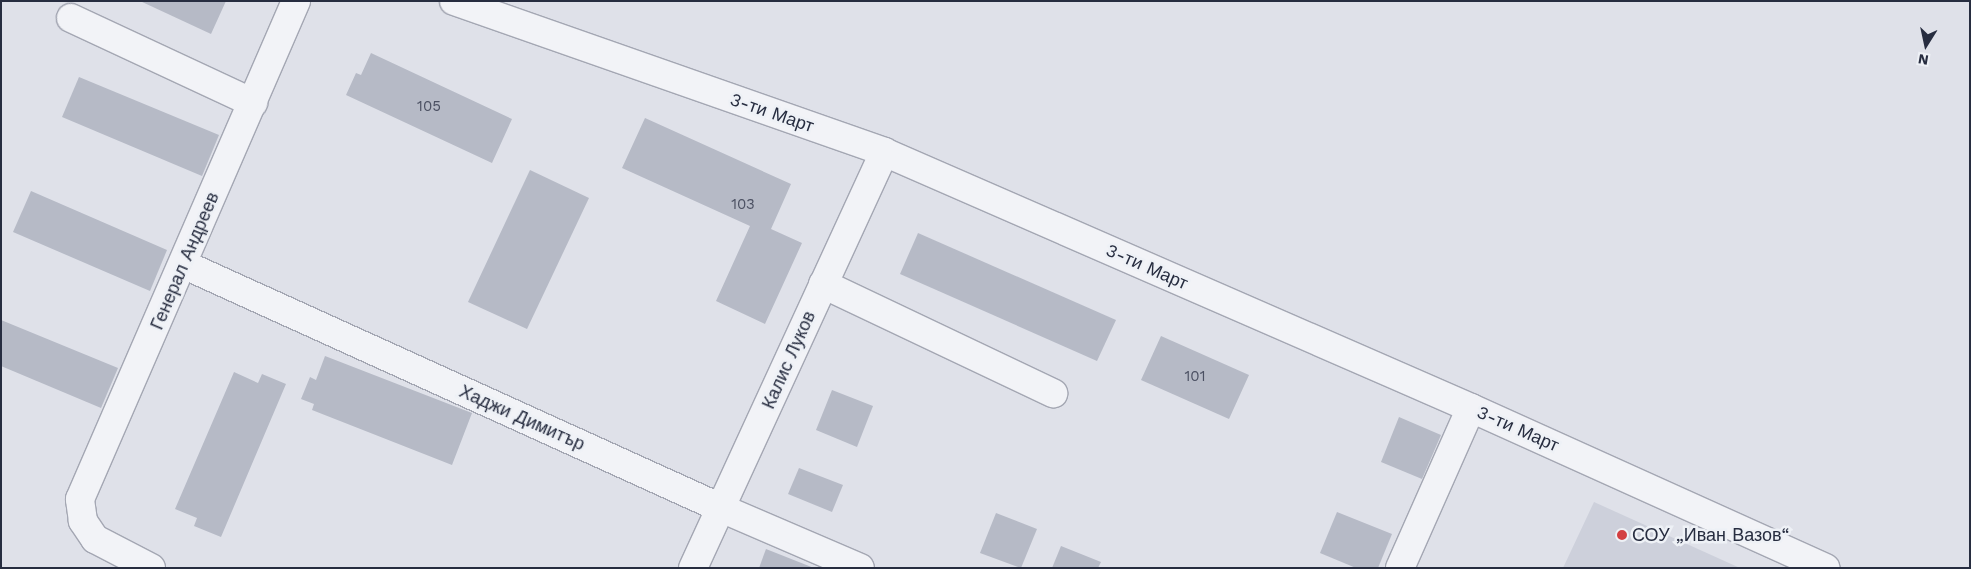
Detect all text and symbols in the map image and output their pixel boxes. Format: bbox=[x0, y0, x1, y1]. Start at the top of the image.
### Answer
north arrow bbox=[1901, 20, 1951, 70]
text: N bbox=[1917, 51, 1930, 69]
street label: 3-ти Март bbox=[727, 89, 817, 137]
house number: 105 bbox=[417, 98, 441, 116]
street label: Генерал Андреев bbox=[146, 189, 224, 333]
house number: 103 bbox=[731, 196, 755, 214]
street label: 3-ти Март bbox=[1103, 239, 1191, 295]
street label: Калис Луков bbox=[758, 308, 820, 412]
house number: 101 bbox=[1184, 368, 1206, 386]
street label: Хаджи Димитър bbox=[456, 381, 588, 455]
street label: 3-ти Март bbox=[1474, 401, 1562, 457]
place label: СОУ „Иван Вазов“ bbox=[1632, 524, 1790, 546]
marker: СОУ „Иван Вазов“ bbox=[1616, 529, 1628, 541]

